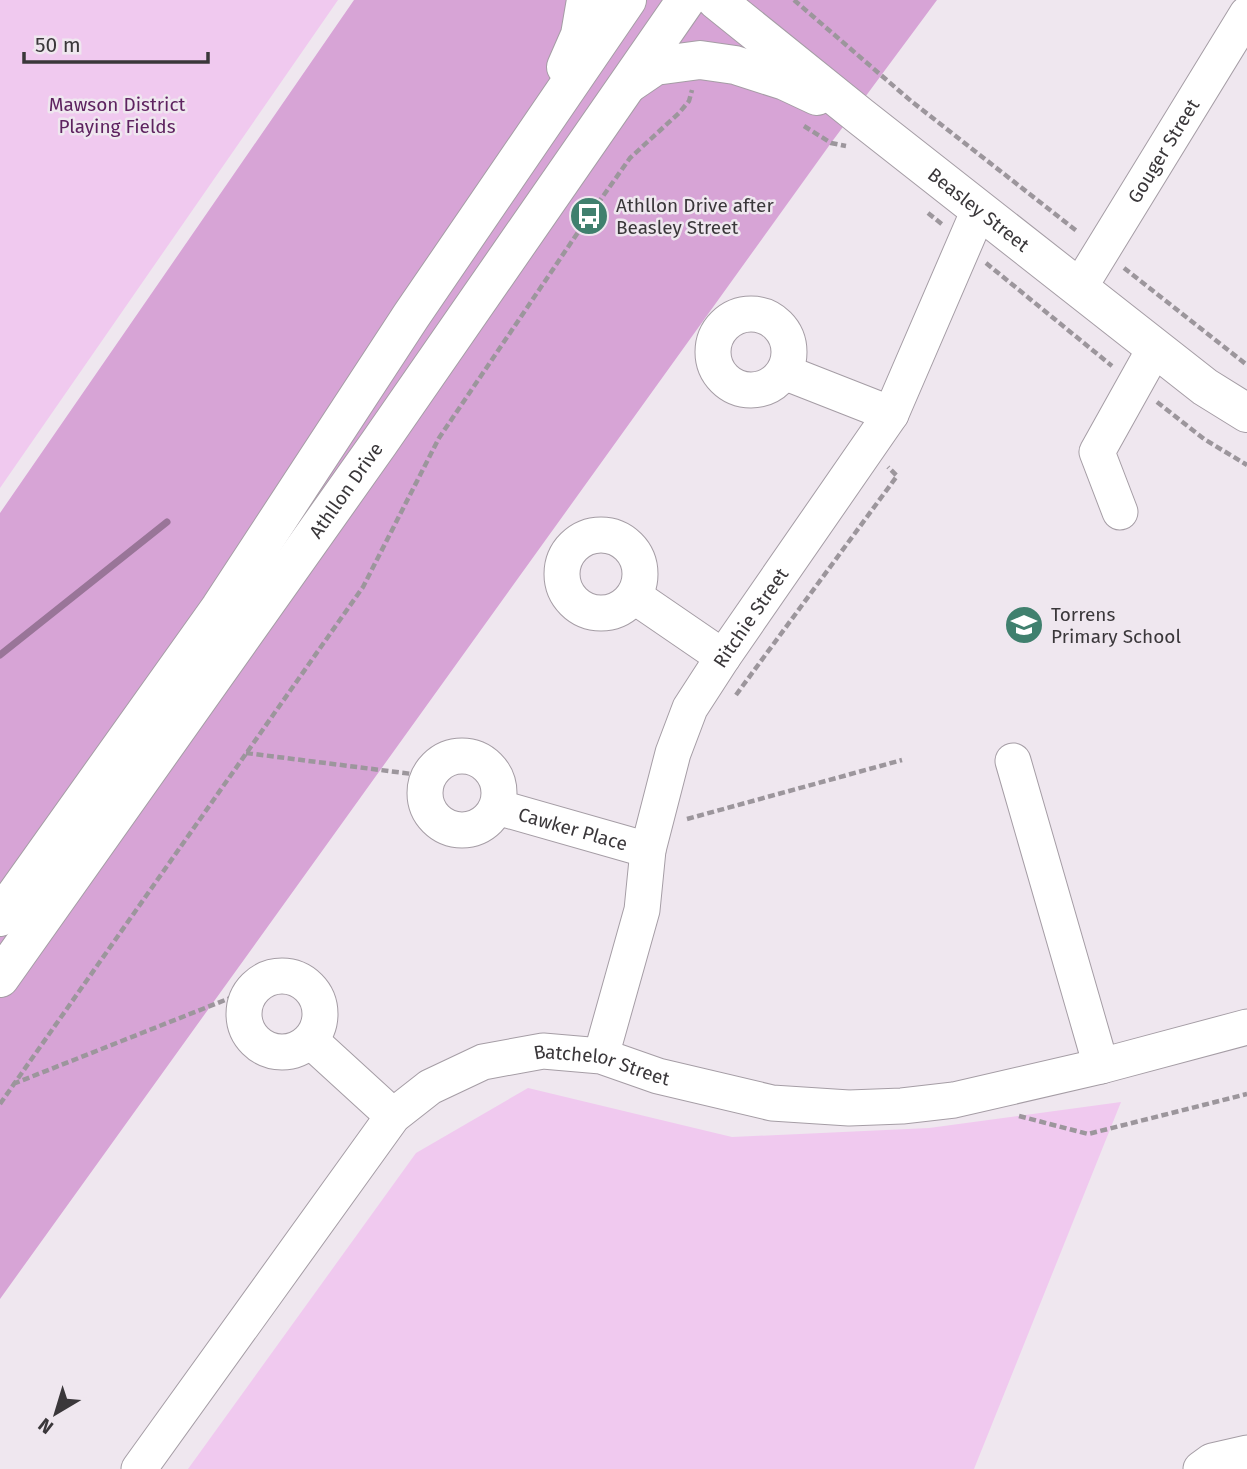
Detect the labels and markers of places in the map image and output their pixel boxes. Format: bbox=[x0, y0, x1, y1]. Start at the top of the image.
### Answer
place label: Athllon Drive after Beasley Street bbox=[616, 194, 774, 239]
bus stop icon: Athllon Drive after Beasley Street bbox=[568, 195, 610, 237]
place label: Torrens Primary School bbox=[1051, 603, 1181, 648]
school or university icon: Torrens Primary School bbox=[1003, 604, 1045, 646]

